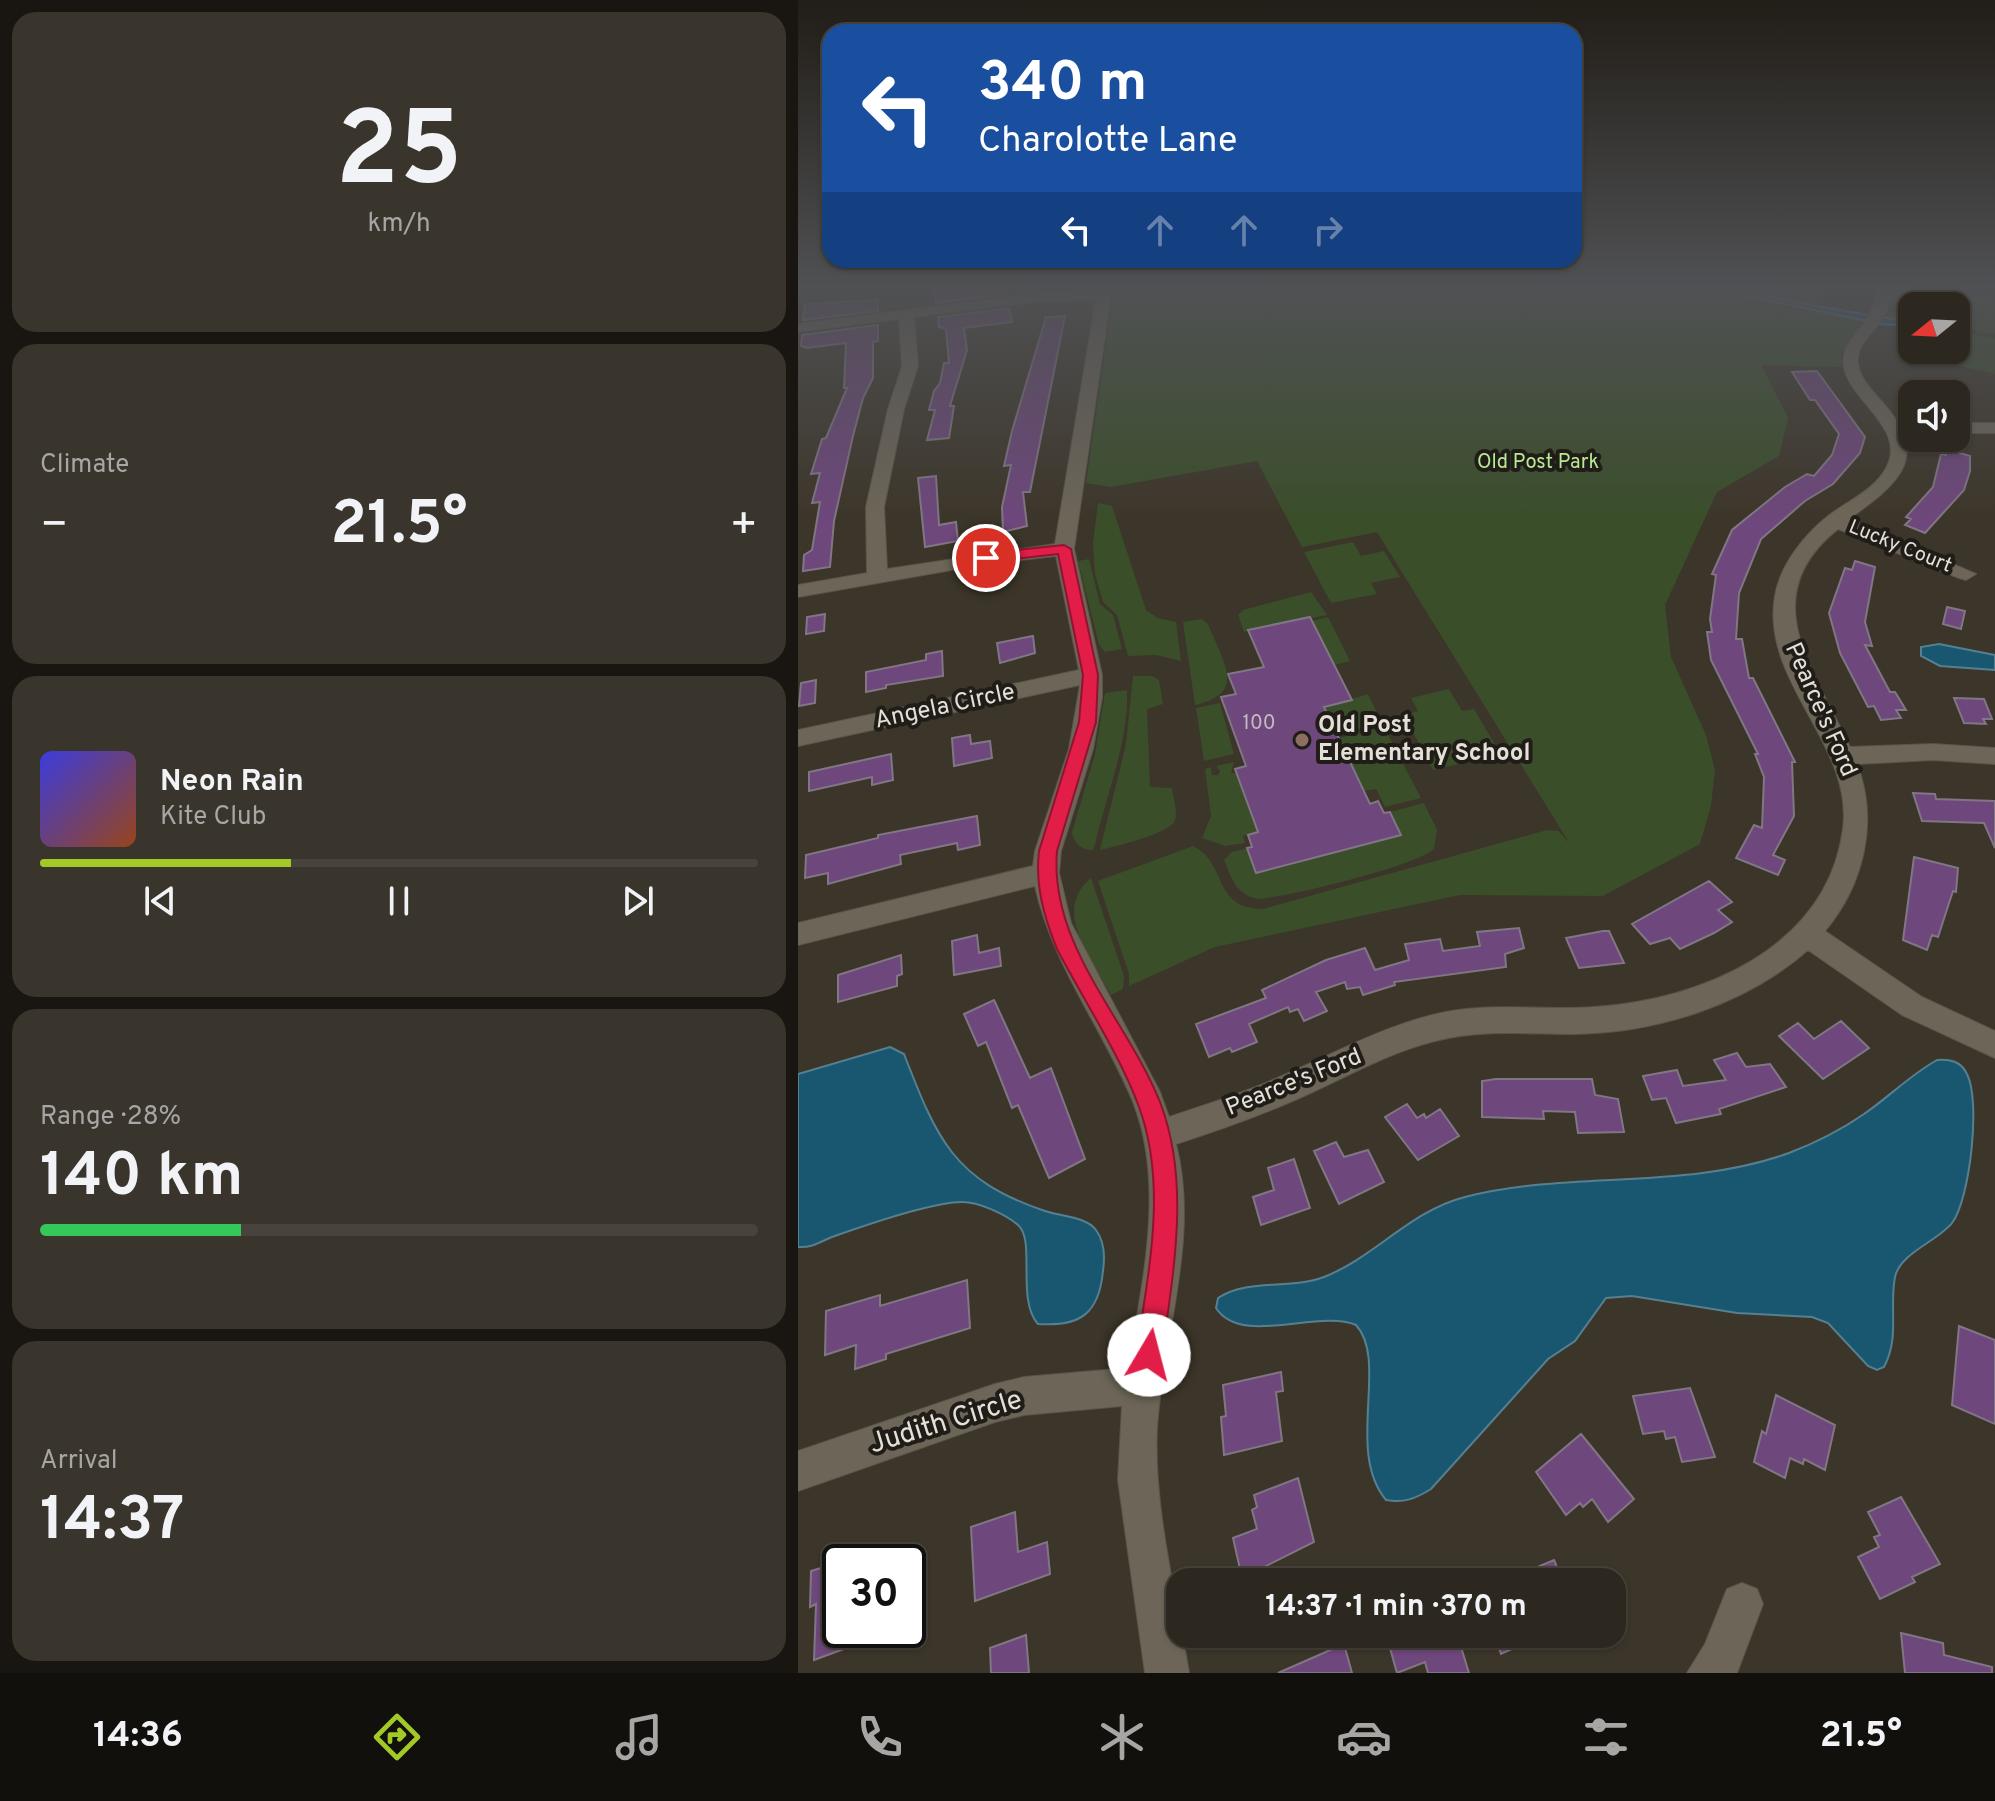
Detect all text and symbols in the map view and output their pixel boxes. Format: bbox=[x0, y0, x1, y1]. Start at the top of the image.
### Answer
text: 340 m bbox=[978, 50, 1147, 120]
icon: left bbox=[846, 56, 950, 160]
text: 25 bbox=[335, 90, 463, 222]
text: Charolotte Lane bbox=[978, 119, 1237, 165]
text: km/h bbox=[367, 208, 431, 241]
icon: left bbox=[1054, 208, 1098, 252]
icon: ahead bbox=[1138, 208, 1182, 252]
icon: ahead bbox=[1222, 208, 1266, 252]
icon: right bbox=[1306, 208, 1350, 252]
north arrow bbox=[1898, 292, 1970, 364]
map controls bbox=[1898, 292, 1970, 452]
button: sound bbox=[1898, 380, 1970, 452]
text: Climate bbox=[40, 449, 129, 482]
park label: Old Post Park bbox=[1477, 450, 1599, 476]
text: 21.5° bbox=[330, 489, 468, 565]
text: − bbox=[40, 499, 68, 555]
text: + bbox=[730, 499, 758, 555]
street label: Lucky Court bbox=[1845, 514, 1955, 580]
pin bbox=[952, 524, 1020, 592]
icon: arrive bbox=[964, 536, 1008, 580]
street label: Pearce's Ford bbox=[1777, 638, 1863, 782]
street label: Angela Circle bbox=[872, 678, 1018, 736]
house number: 100 bbox=[1243, 711, 1275, 737]
place label: Old Post Elementary School bbox=[1318, 711, 1530, 769]
marker: Old Post Elementary School bbox=[1293, 731, 1311, 749]
text: Neon Rain bbox=[160, 764, 304, 801]
text: Kite Club bbox=[160, 801, 266, 834]
icon: previous bbox=[138, 879, 182, 923]
icon: pause bbox=[377, 879, 421, 923]
icon: next bbox=[616, 879, 660, 923]
street label: Pearce's Ford bbox=[1222, 1042, 1366, 1124]
text: Range · 28% bbox=[40, 1101, 181, 1134]
text: 140 km bbox=[40, 1141, 243, 1217]
position arrow bbox=[1107, 1313, 1191, 1397]
street label: Judith Circle bbox=[865, 1383, 1027, 1463]
text: Arrival bbox=[40, 1445, 118, 1478]
text: 14:37 bbox=[40, 1485, 184, 1561]
speed limit sign: 30 bbox=[822, 1544, 926, 1648]
text: 14:37 · 1 min · 370 m bbox=[1265, 1589, 1527, 1626]
icon: directions bbox=[369, 1709, 425, 1765]
icon: music bbox=[611, 1709, 667, 1765]
icon: phone bbox=[852, 1709, 908, 1765]
icon: climate bbox=[1094, 1709, 1150, 1765]
icon: car bbox=[1336, 1709, 1392, 1765]
icon: filters bbox=[1578, 1709, 1634, 1765]
text: 14:36 bbox=[93, 1714, 183, 1760]
text: 21.5° bbox=[1820, 1714, 1902, 1760]

